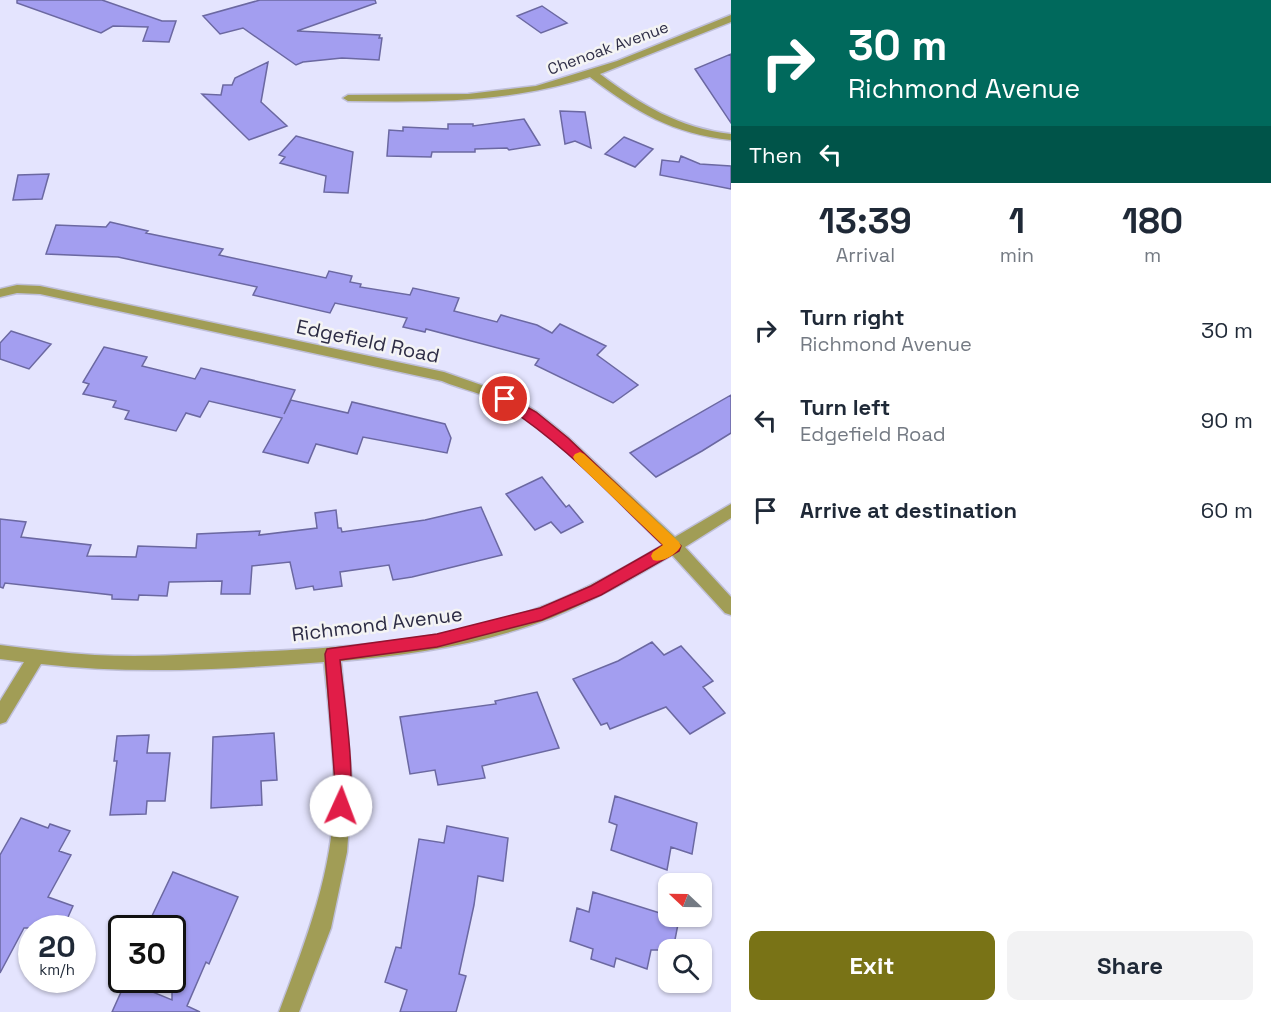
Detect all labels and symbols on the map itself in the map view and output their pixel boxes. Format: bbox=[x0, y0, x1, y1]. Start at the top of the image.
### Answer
street label: Chenoak Avenue bbox=[545, 16, 671, 80]
street label: Edgefield Road bbox=[294, 313, 442, 369]
pin bbox=[479, 373, 530, 424]
street label: Richmond Avenue bbox=[290, 601, 464, 647]
position arrow bbox=[309, 774, 373, 838]
north arrow bbox=[658, 873, 712, 927]
speed limit sign: 30 bbox=[108, 915, 186, 993]

